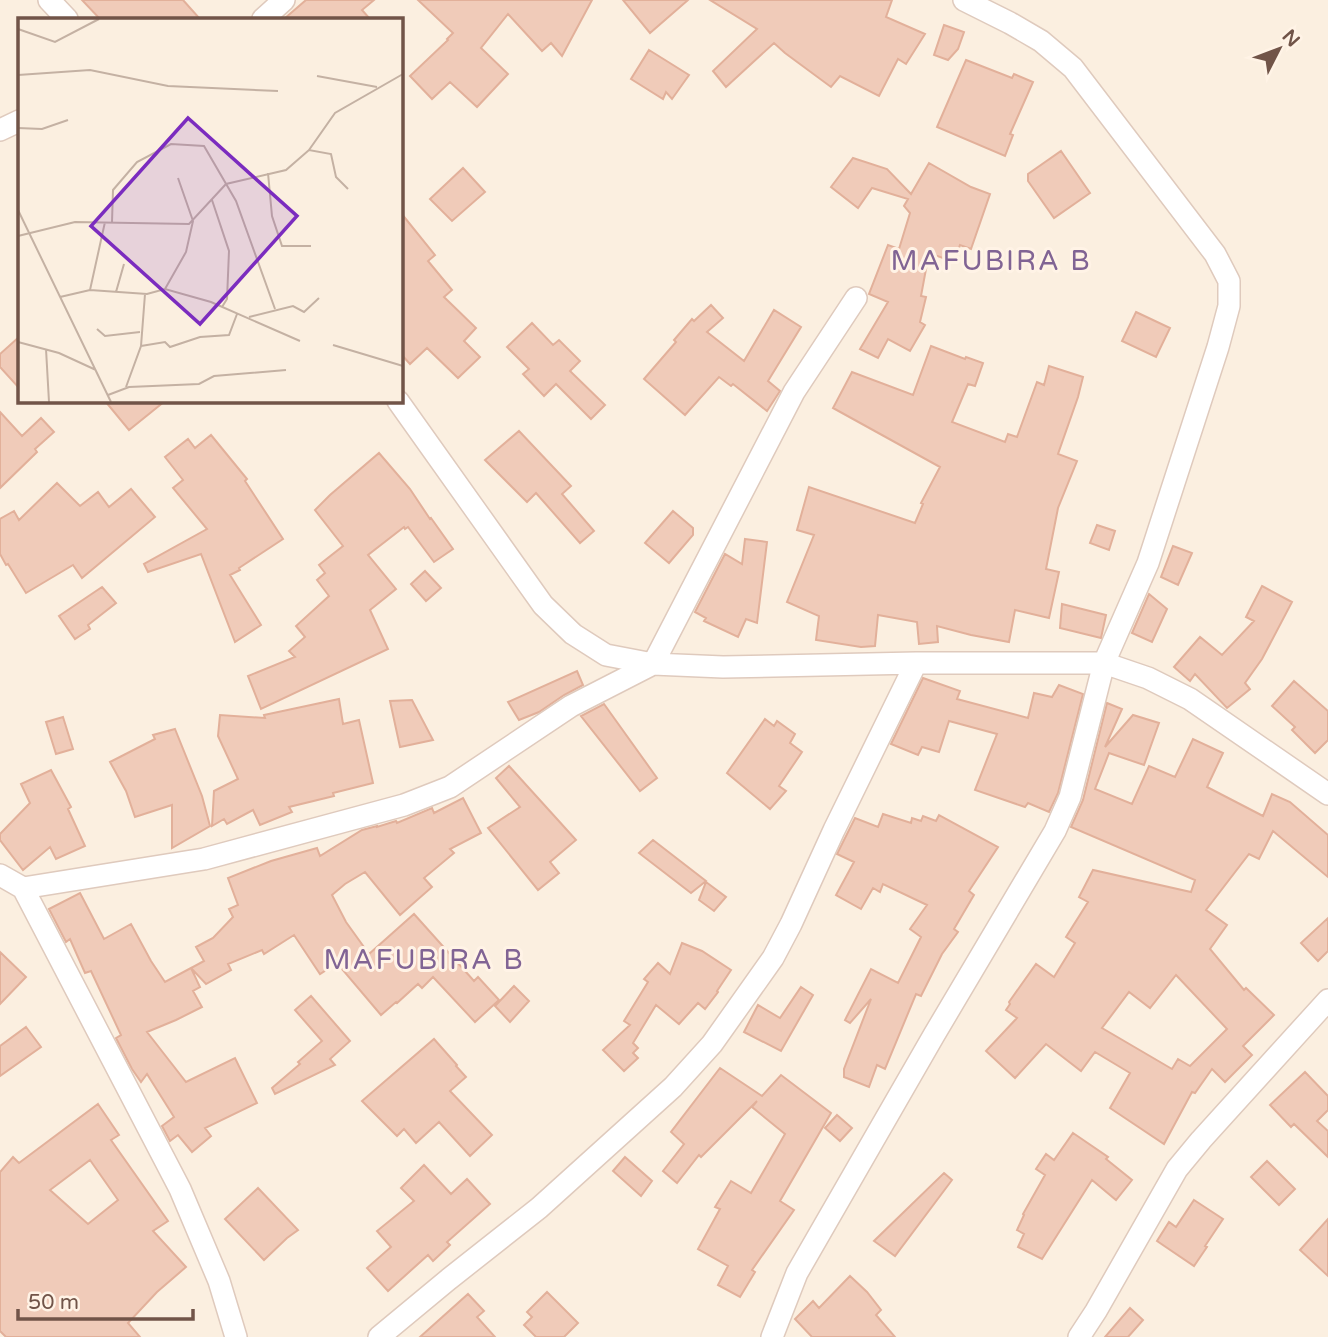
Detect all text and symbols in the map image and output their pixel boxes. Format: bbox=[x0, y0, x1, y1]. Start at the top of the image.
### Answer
north arrow bbox=[1244, 14, 1314, 84]
inset map bbox=[18, 18, 402, 402]
text: N bbox=[1278, 25, 1304, 51]
district label: MAFUBIRA B bbox=[890, 244, 1092, 278]
district label: MAFUBIRA B bbox=[323, 943, 525, 977]
scale bar bbox=[18, 1278, 192, 1322]
text: 50 m bbox=[28, 1290, 79, 1315]

